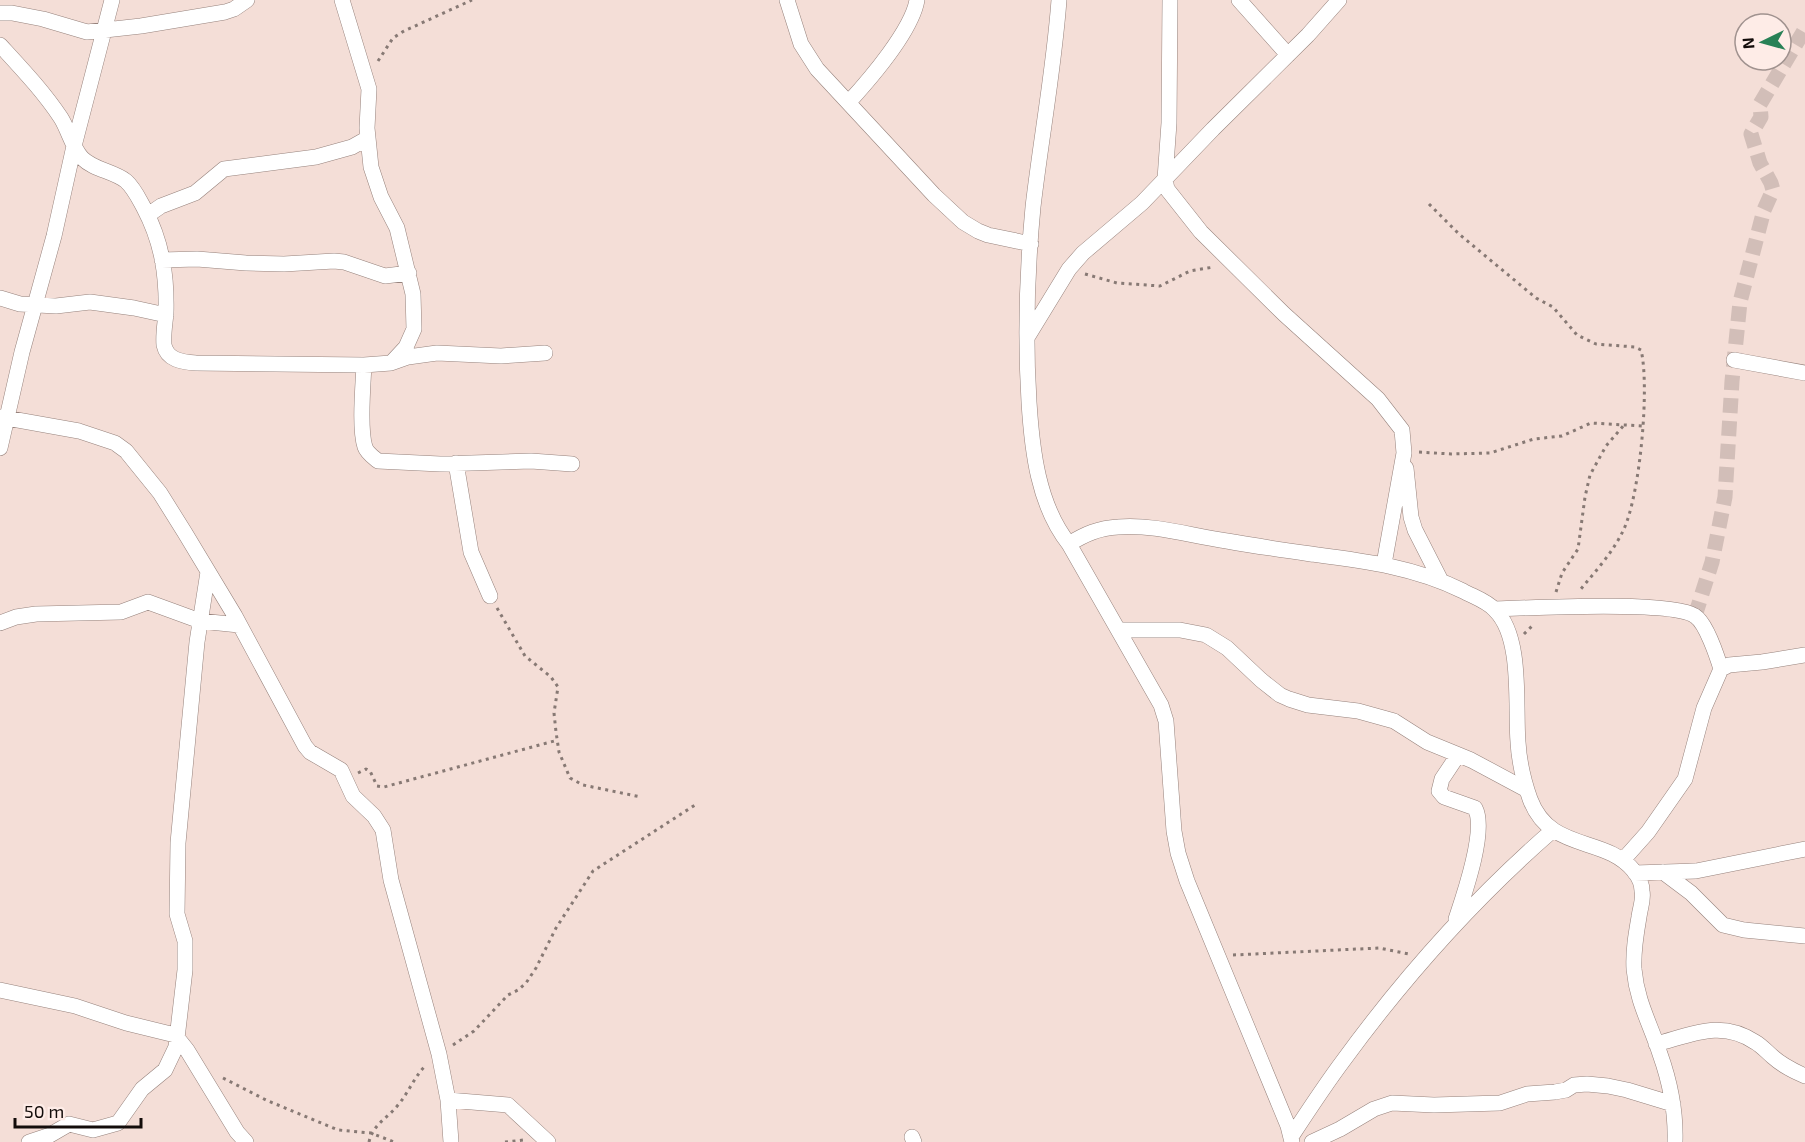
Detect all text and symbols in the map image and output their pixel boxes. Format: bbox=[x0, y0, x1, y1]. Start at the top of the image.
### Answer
north arrow bbox=[1733, 12, 1793, 72]
text: N bbox=[1738, 37, 1758, 50]
scale bar bbox=[15, 1091, 141, 1129]
text: 50 m bbox=[24, 1100, 64, 1122]

